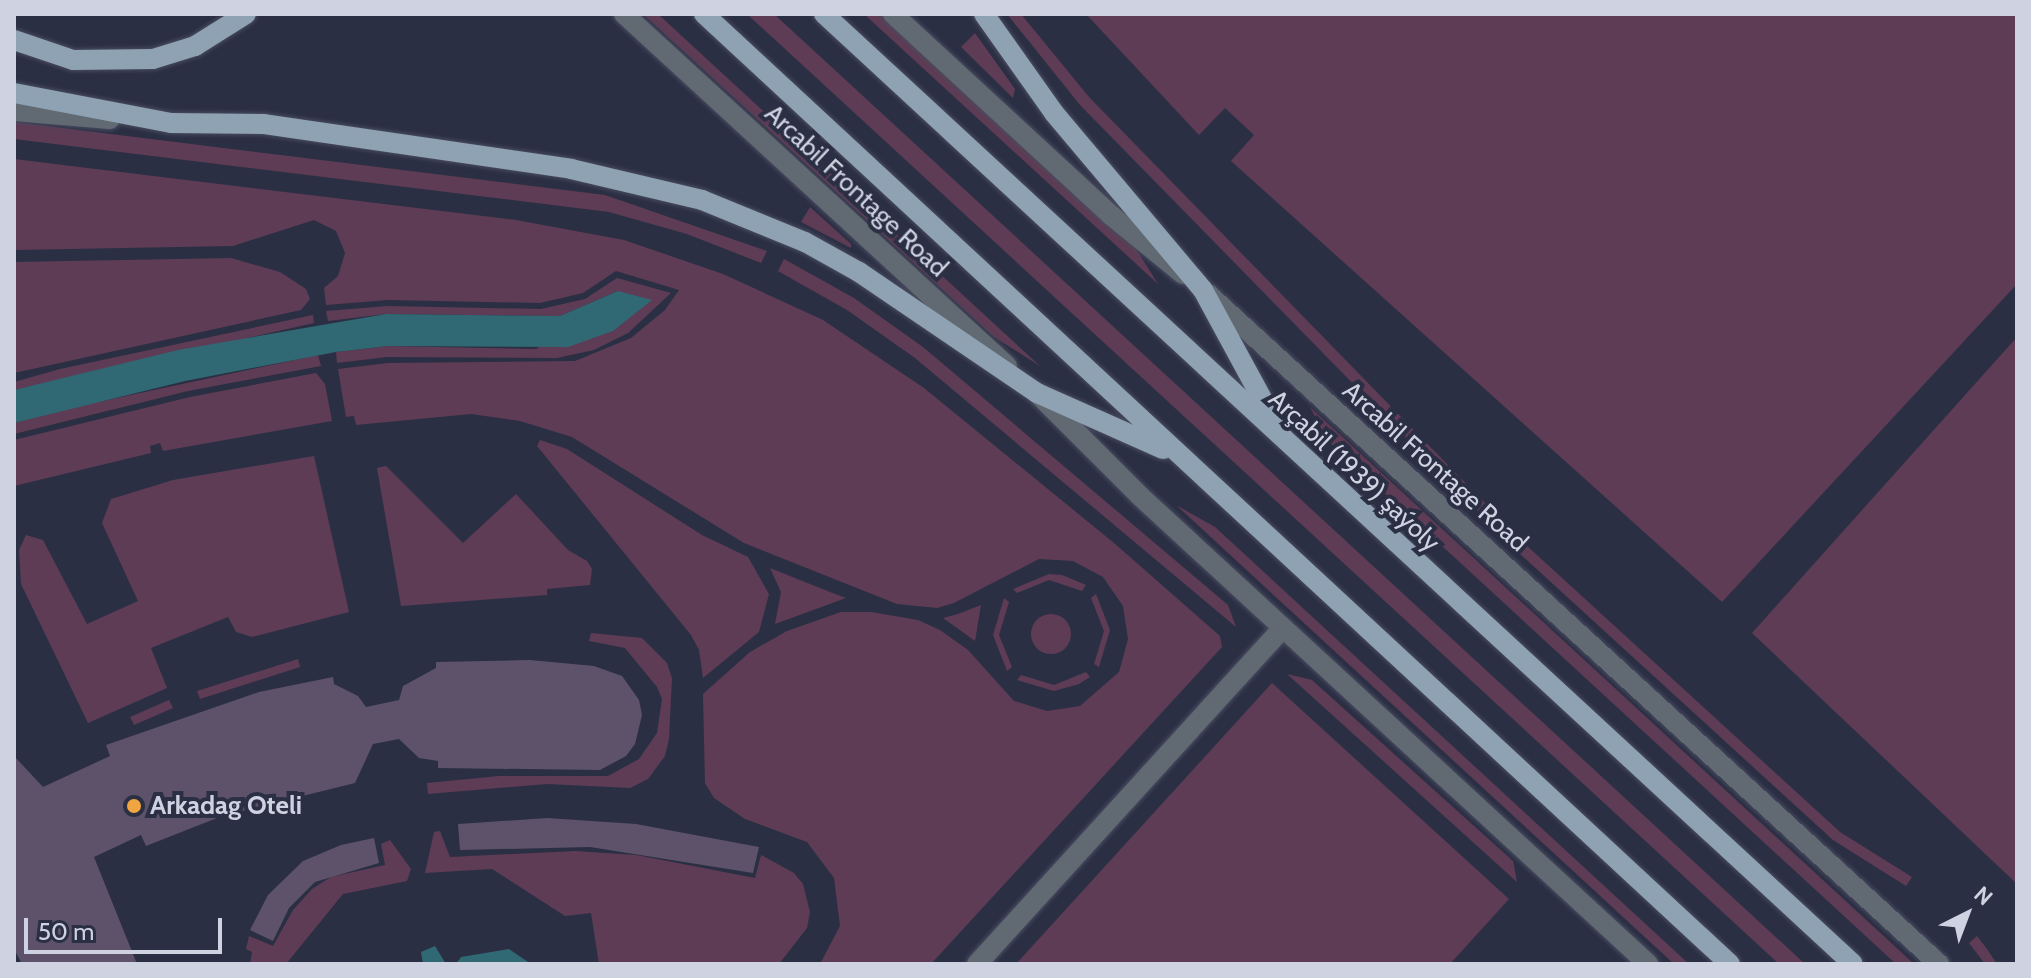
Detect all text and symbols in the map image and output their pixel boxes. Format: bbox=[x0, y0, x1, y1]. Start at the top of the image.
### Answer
street label: Arcabil Frontage Road bbox=[758, 98, 954, 284]
street label: Arcabil Frontage Road bbox=[1336, 376, 1534, 558]
street label: Arçabil (1939) şaýoly bbox=[1262, 384, 1446, 558]
place label: Arkadag Oteli bbox=[150, 790, 302, 822]
marker: Arkadag Oteli bbox=[125, 797, 143, 815]
north arrow bbox=[1927, 874, 2007, 954]
text: N bbox=[1969, 881, 1998, 911]
scale bar bbox=[28, 902, 226, 952]
text: 50 m bbox=[38, 917, 94, 946]

